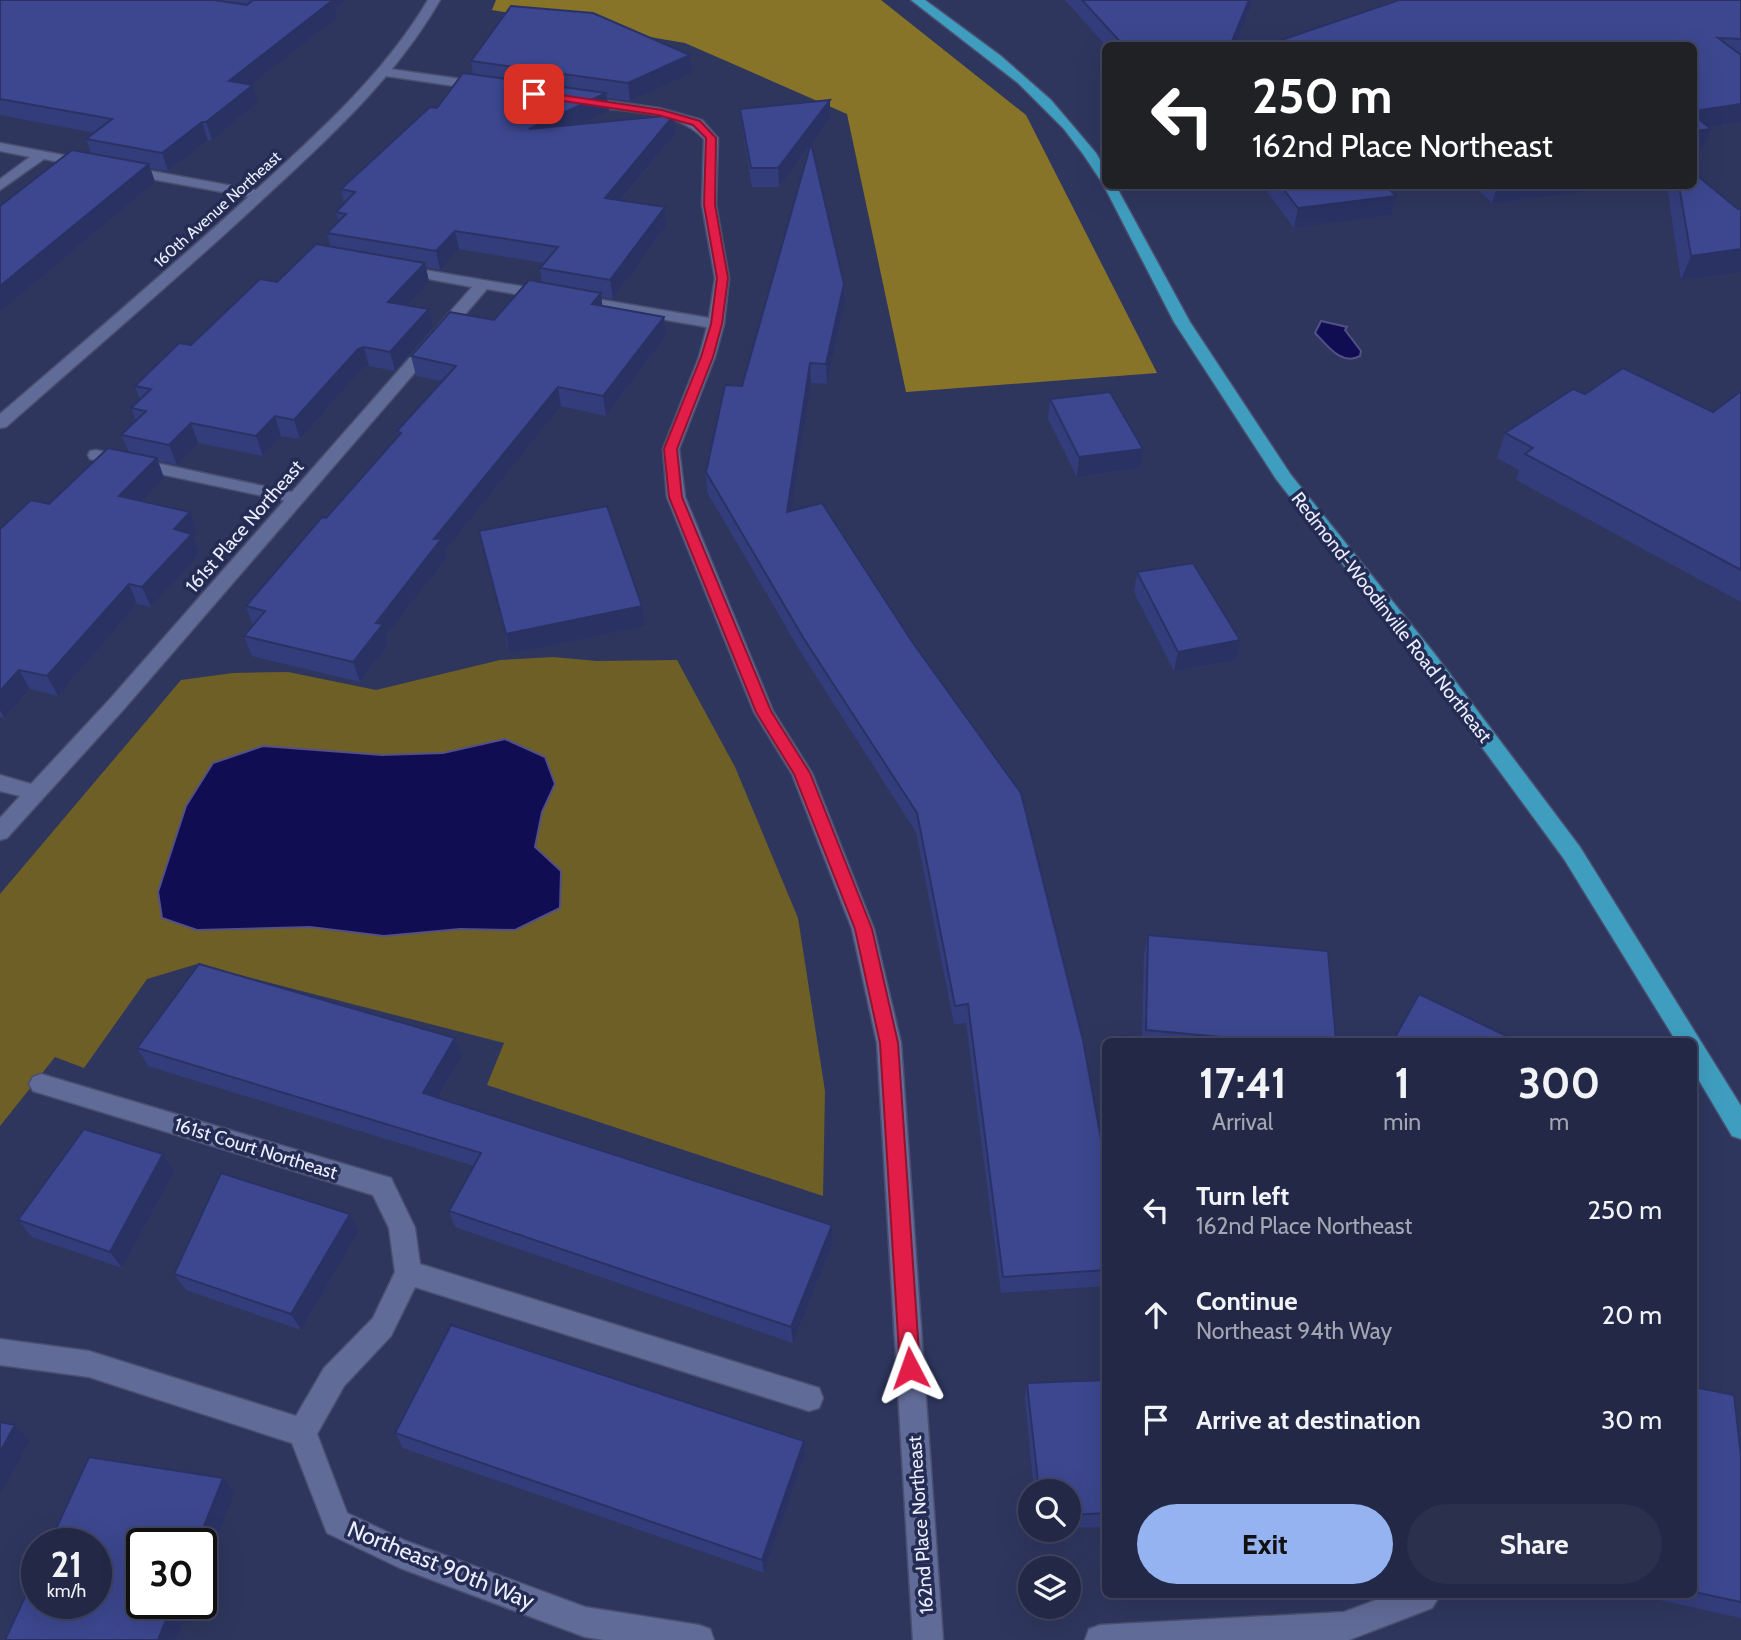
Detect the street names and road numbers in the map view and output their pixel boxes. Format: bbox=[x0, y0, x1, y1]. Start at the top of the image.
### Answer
street label: 160th Avenue Northeast bbox=[150, 147, 285, 271]
street label: 161st Place Northeast bbox=[181, 455, 309, 597]
street label: Redmond-Woodinville Road Northeast bbox=[1287, 487, 1497, 748]
street label: 161st Court Northeast bbox=[171, 1113, 341, 1184]
street label: 162nd Place Northeast bbox=[903, 1434, 938, 1615]
street label: Northeast 90th Way bbox=[344, 1515, 539, 1615]

